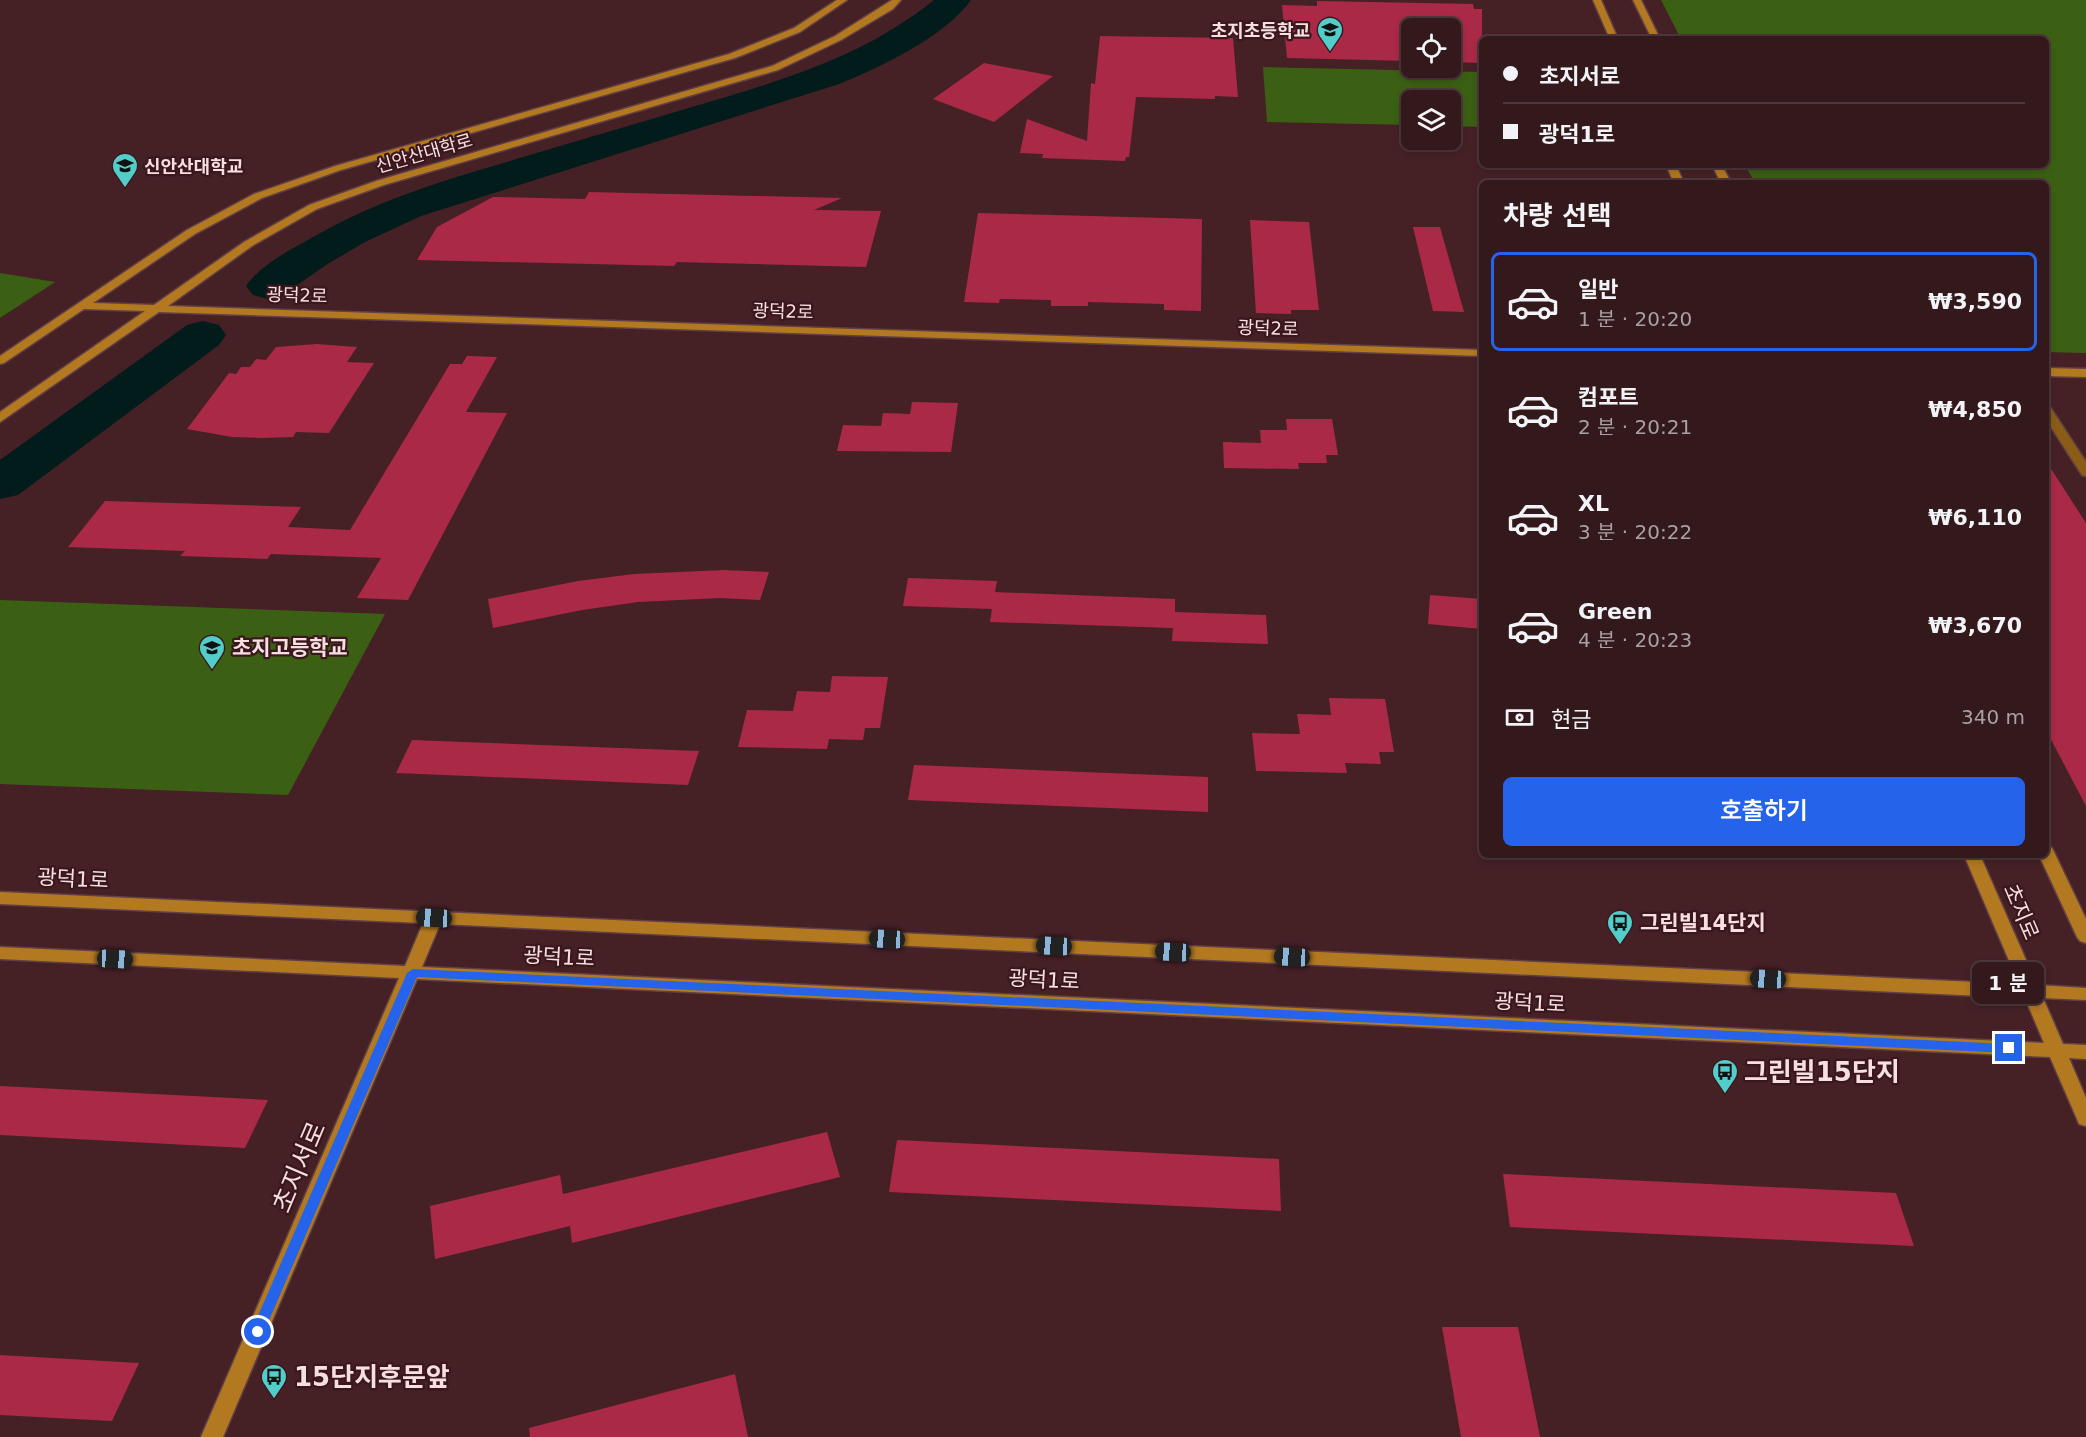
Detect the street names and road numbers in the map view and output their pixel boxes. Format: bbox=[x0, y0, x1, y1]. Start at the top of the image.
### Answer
street label: 신안산대학로 bbox=[373, 129, 475, 177]
street label: 광덕2로 bbox=[266, 283, 328, 307]
street label: 광덕2로 bbox=[752, 299, 814, 323]
street label: 광덕2로 bbox=[1237, 316, 1299, 340]
street label: 광덕1로 bbox=[37, 865, 109, 893]
street label: 초지로 bbox=[1999, 881, 2043, 943]
street label: 광덕1로 bbox=[523, 943, 595, 971]
street label: 광덕1로 bbox=[1008, 966, 1080, 994]
street label: 광덕1로 bbox=[1494, 989, 1566, 1017]
street label: 초지서로 bbox=[266, 1117, 332, 1217]

